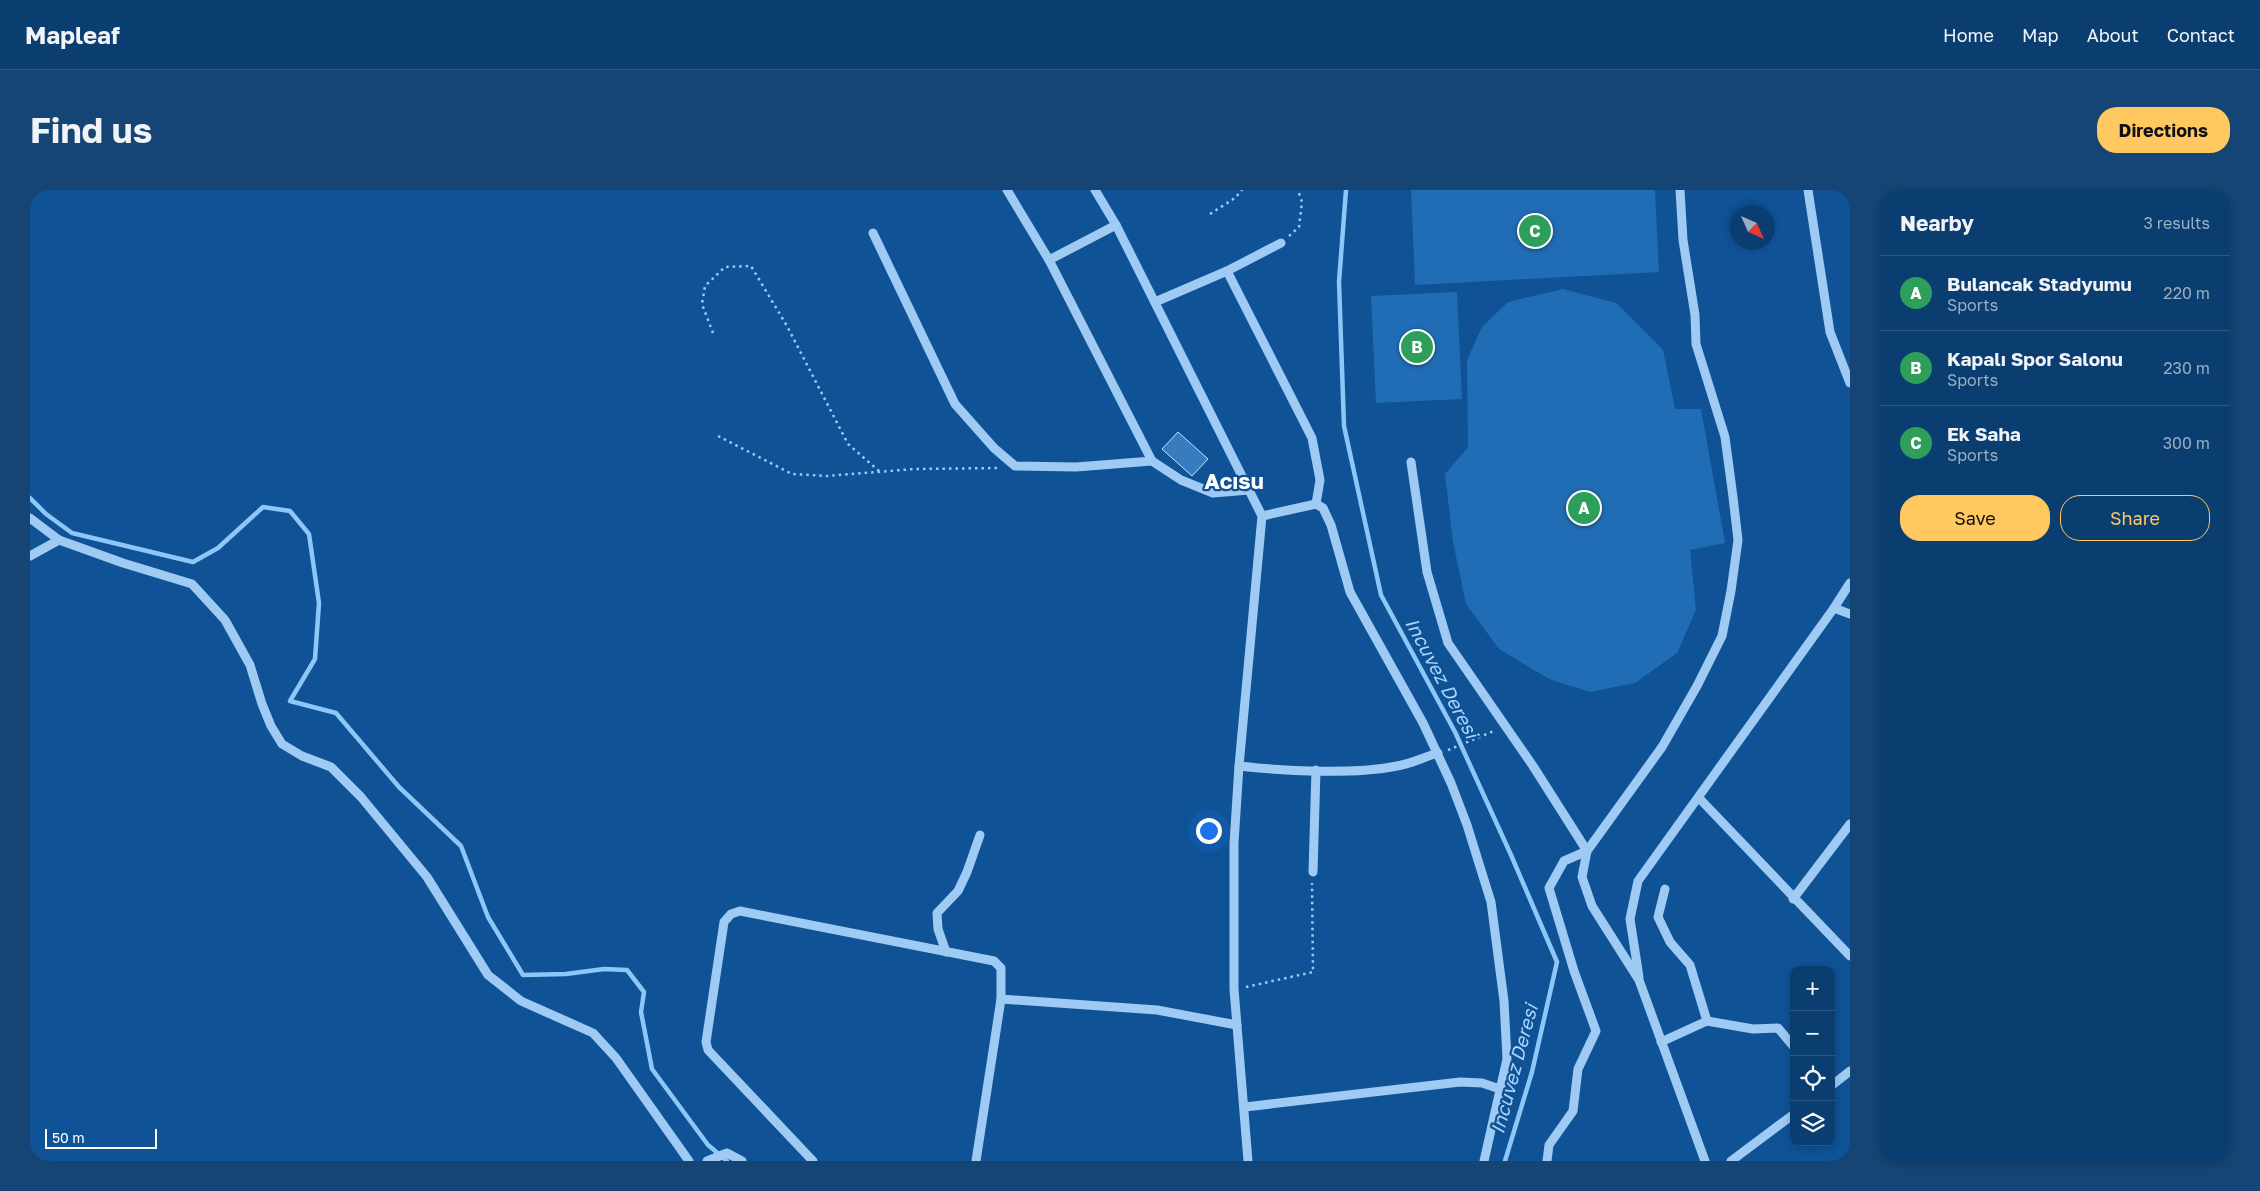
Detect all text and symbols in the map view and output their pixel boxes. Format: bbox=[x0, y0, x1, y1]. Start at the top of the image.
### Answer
text: Mapleaf bbox=[25, 20, 120, 49]
text: Home bbox=[1943, 24, 1994, 46]
text: Map bbox=[2022, 24, 2059, 46]
text: About bbox=[2087, 24, 2139, 46]
text: Contact bbox=[2167, 24, 2235, 46]
button: Directions bbox=[2097, 107, 2230, 153]
text: Find us bbox=[30, 109, 152, 151]
north arrow bbox=[1730, 205, 1775, 250]
text: Nearby bbox=[1900, 210, 1974, 236]
pin: C bbox=[1519, 212, 1551, 250]
text: 3 results bbox=[2143, 213, 2210, 233]
text: Bulancak Stadyumu bbox=[1947, 272, 2132, 295]
text: A bbox=[1910, 283, 1922, 303]
text: 220 m bbox=[2163, 283, 2210, 303]
text: Sports bbox=[1947, 295, 1998, 315]
pin: B bbox=[1401, 328, 1433, 366]
text: Kapalı Spor Salonu bbox=[1947, 347, 2123, 370]
text: B bbox=[1910, 358, 1922, 378]
text: 230 m bbox=[2163, 358, 2210, 378]
text: Sports bbox=[1947, 370, 1998, 390]
text: Ek Saha bbox=[1947, 422, 2021, 445]
text: C bbox=[1910, 433, 1922, 453]
text: 300 m bbox=[2163, 433, 2210, 453]
text: Sports bbox=[1947, 445, 1998, 465]
district label: Acısu bbox=[1204, 467, 1264, 494]
pin: A bbox=[1568, 489, 1600, 527]
button: Save bbox=[1900, 495, 2050, 541]
button: Share bbox=[2060, 495, 2210, 541]
water label: Incuvez Deresi bbox=[1401, 614, 1485, 744]
your location bbox=[1196, 818, 1222, 844]
map controls bbox=[1790, 966, 1835, 1146]
button: + bbox=[1790, 966, 1835, 1011]
water label: Incuvez Deresi bbox=[1485, 1000, 1542, 1136]
button: − bbox=[1790, 1011, 1835, 1056]
button: locate bbox=[1790, 1056, 1835, 1101]
button: layers bbox=[1790, 1101, 1835, 1146]
scale bar bbox=[45, 1126, 158, 1149]
text: 50 m bbox=[52, 1129, 85, 1146]

